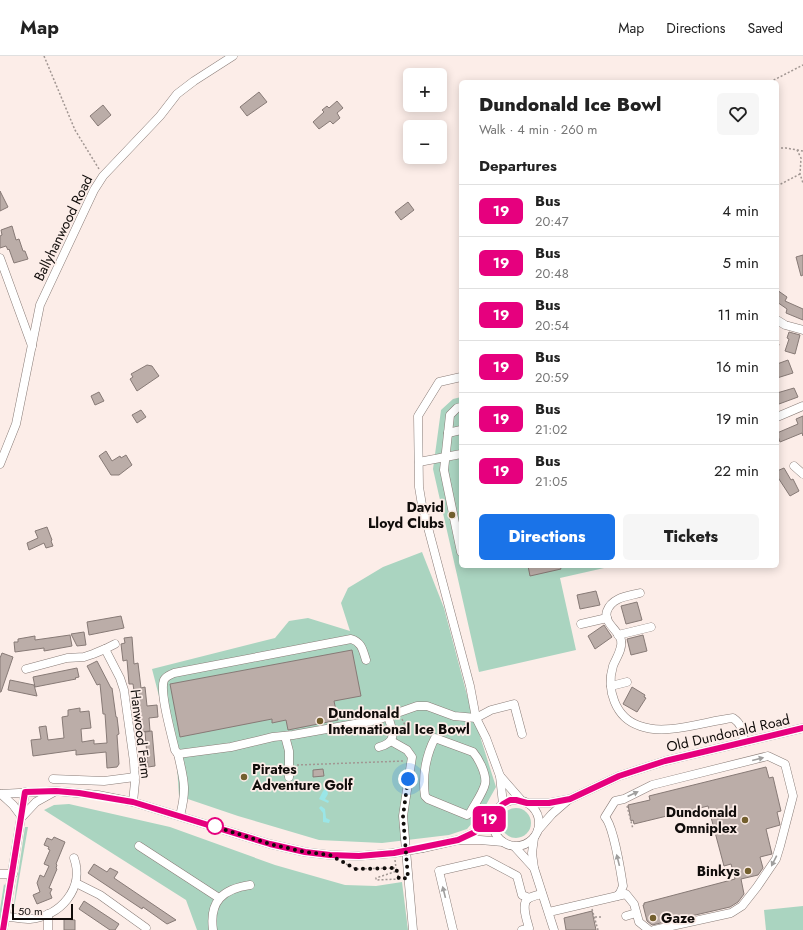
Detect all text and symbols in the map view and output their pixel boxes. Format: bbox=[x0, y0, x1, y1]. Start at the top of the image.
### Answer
text: Map bbox=[20, 14, 59, 41]
text: Map bbox=[618, 18, 644, 38]
text: Directions bbox=[666, 18, 726, 38]
text: Saved bbox=[748, 18, 783, 38]
map controls bbox=[403, 68, 447, 164]
button: + bbox=[403, 68, 447, 112]
text: Dundonald Ice Bowl bbox=[479, 91, 661, 118]
button: heart bbox=[717, 93, 759, 135]
button: − bbox=[403, 120, 447, 164]
text: Walk · 4 min · 260 m bbox=[479, 120, 597, 139]
text: Departures bbox=[479, 155, 557, 177]
street label: Ballyhanwood Road bbox=[29, 172, 97, 284]
text: Bus bbox=[535, 190, 560, 212]
text: 4 min bbox=[722, 200, 759, 222]
text: 19 bbox=[493, 201, 509, 221]
text: 20:47 bbox=[535, 212, 569, 231]
text: Bus bbox=[535, 242, 560, 264]
text: 5 min bbox=[723, 252, 759, 274]
text: 19 bbox=[493, 253, 509, 273]
text: 20:48 bbox=[535, 264, 569, 283]
text: Bus bbox=[535, 294, 560, 316]
text: 11 min bbox=[718, 304, 759, 326]
text: 19 bbox=[493, 305, 509, 325]
text: 20:54 bbox=[535, 316, 569, 335]
text: Bus bbox=[535, 346, 560, 368]
text: 16 min bbox=[716, 356, 759, 378]
text: 19 bbox=[493, 357, 509, 377]
text: 20:59 bbox=[535, 368, 569, 387]
text: Bus bbox=[535, 398, 560, 420]
text: 19 min bbox=[716, 408, 759, 430]
text: 19 bbox=[493, 409, 509, 429]
text: 21:02 bbox=[535, 420, 567, 439]
text: Bus bbox=[535, 450, 560, 472]
text: 22 min bbox=[714, 460, 759, 482]
text: 19 bbox=[493, 461, 509, 481]
text: 21:05 bbox=[535, 472, 567, 491]
place label: David Lloyd Clubs bbox=[368, 497, 445, 533]
marker: David Lloyd Clubs bbox=[447, 510, 457, 520]
button: Directions bbox=[479, 514, 615, 560]
button: Tickets bbox=[623, 514, 759, 560]
street label: Hanwood Farm bbox=[126, 688, 156, 780]
place label: Dundonald International Ice Bowl bbox=[328, 703, 470, 739]
street label: Old Dundonald Road bbox=[664, 709, 792, 757]
marker: Dundonald International Ice Bowl bbox=[315, 716, 325, 726]
one-way arrow bbox=[752, 756, 764, 762]
place label: Pirates Adventure Golf bbox=[251, 759, 354, 795]
your location bbox=[398, 769, 418, 789]
marker: Pirates Adventure Golf bbox=[239, 772, 249, 782]
one-way arrow bbox=[627, 791, 639, 797]
place label: Dundonald Omniplex bbox=[666, 802, 738, 838]
line badge: 19 bbox=[471, 806, 507, 832]
text: 19 bbox=[481, 809, 497, 829]
marker: Dundonald Omniplex bbox=[740, 815, 750, 825]
unlabelled marker bbox=[206, 817, 224, 835]
one-way arrow bbox=[615, 853, 621, 865]
one-way arrow bbox=[771, 855, 777, 867]
place label: Binkys bbox=[697, 861, 741, 881]
marker: Binkys bbox=[743, 866, 753, 876]
one-way arrow bbox=[441, 886, 447, 898]
scale bar bbox=[12, 902, 73, 921]
text: 50 m bbox=[18, 903, 43, 919]
place label: Gaze bbox=[661, 908, 695, 928]
marker: Gaze bbox=[648, 913, 658, 923]

